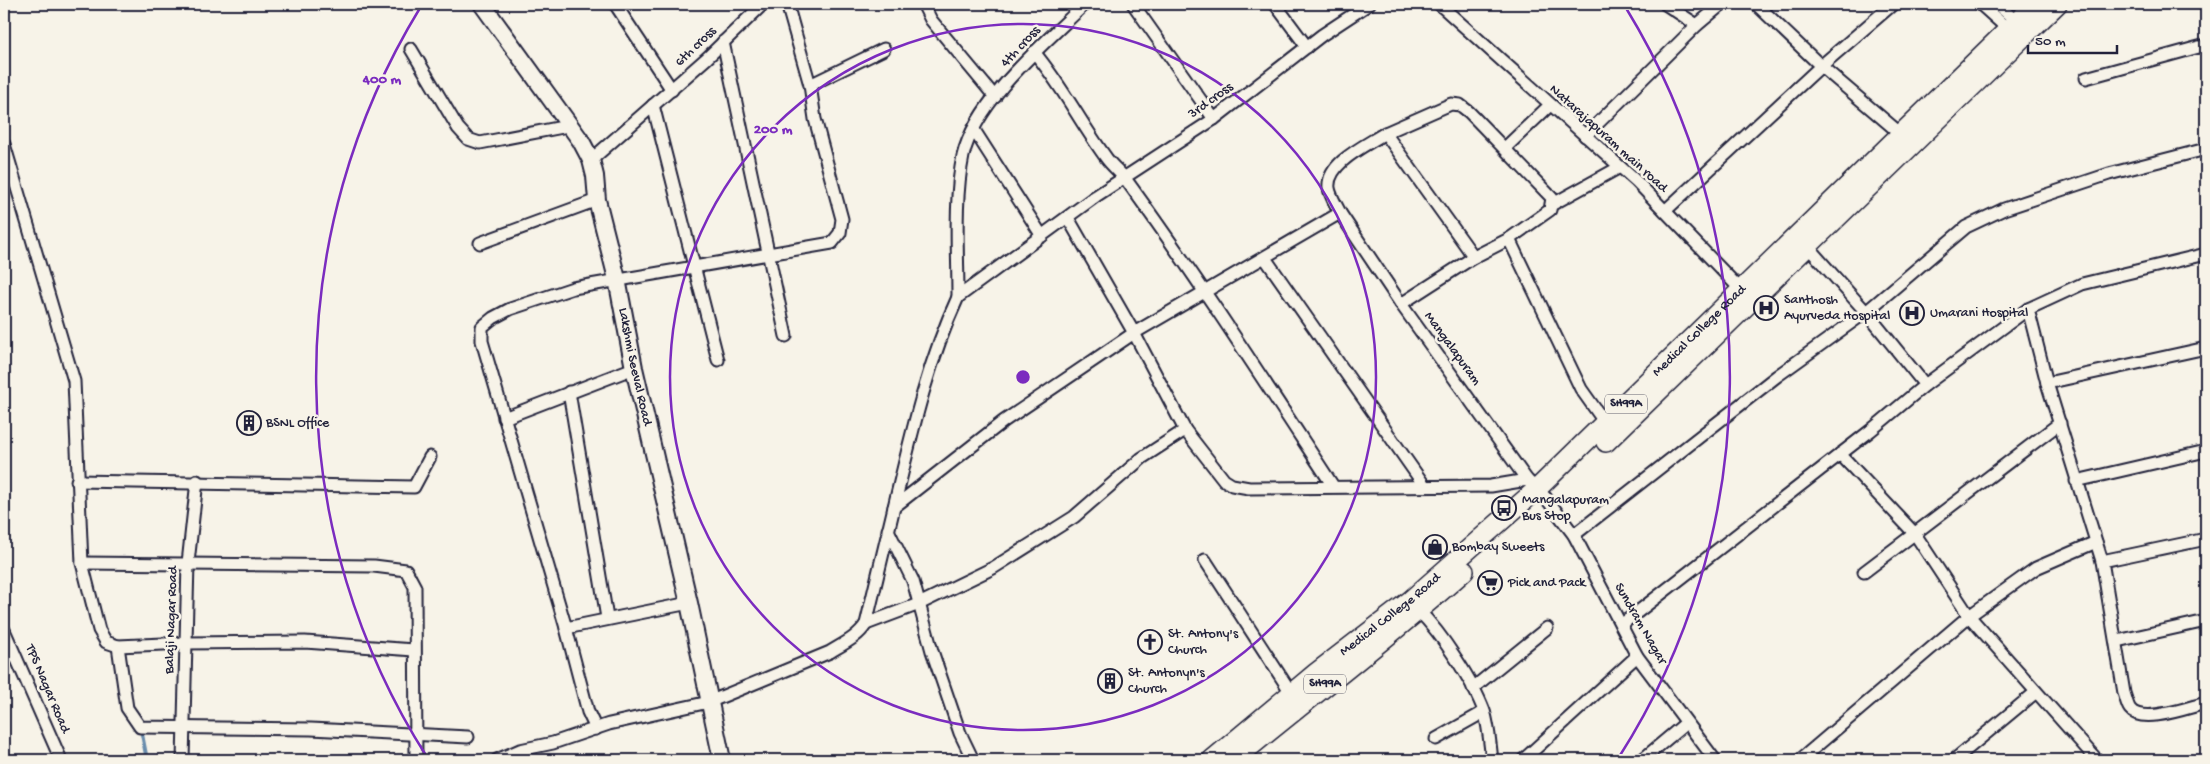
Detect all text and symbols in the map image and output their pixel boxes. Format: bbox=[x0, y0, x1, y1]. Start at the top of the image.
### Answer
street label: 4th cross bbox=[998, 22, 1045, 71]
scale bar bbox=[2028, 22, 2116, 54]
street label: 6th cross bbox=[672, 23, 721, 71]
text: 50 m bbox=[2035, 33, 2066, 51]
text: 400 m bbox=[362, 71, 402, 89]
street label: 3rd cross bbox=[1185, 79, 1237, 123]
street label: Natarajapuram main road bbox=[1545, 81, 1672, 198]
text: 200 m bbox=[754, 121, 793, 139]
street label: Medical College Road bbox=[1649, 280, 1751, 380]
place label: Santhosh Ayurveda Hospital bbox=[1784, 292, 1890, 325]
hospital icon: Santhosh Ayurveda Hospital bbox=[1753, 295, 1779, 321]
hospital icon: Umarani Hospital bbox=[1899, 300, 1925, 326]
place label: Umarani Hospital bbox=[1930, 305, 2028, 322]
street label: Lakshmi Seeval Road bbox=[614, 306, 656, 429]
street label: Mangalapuram bbox=[1420, 309, 1484, 389]
centre of rings bbox=[1014, 368, 1032, 386]
road number: SH99A bbox=[1605, 394, 1647, 414]
building icon: BSNL Office bbox=[236, 410, 262, 436]
place label: BSNL Office bbox=[265, 415, 330, 432]
place label: Mangalapuram Bus Stop bbox=[1521, 492, 1609, 525]
bus stop icon: Mangalapuram Bus Stop bbox=[1491, 495, 1517, 521]
shop icon: Bombay Sweets bbox=[1422, 534, 1448, 560]
place label: Bombay Sweets bbox=[1451, 539, 1545, 556]
street label: Balaji Nagar Road bbox=[162, 564, 182, 675]
street label: Medical College Road bbox=[1336, 568, 1446, 660]
supermarket icon: Pick and Pack bbox=[1477, 570, 1503, 596]
place label: Pick and Pack bbox=[1507, 575, 1587, 592]
street label: Sundram Nagar bbox=[1610, 580, 1671, 669]
place label: St. Antony's Church bbox=[1168, 626, 1239, 659]
church icon: St. Antony's Church bbox=[1137, 629, 1163, 655]
street label: TPS Nagar Road bbox=[20, 641, 74, 737]
place label: St. Antonyn's Church bbox=[1128, 665, 1206, 698]
building icon: St. Antonyn's Church bbox=[1097, 668, 1123, 694]
road number: SH99A bbox=[1304, 674, 1346, 694]

